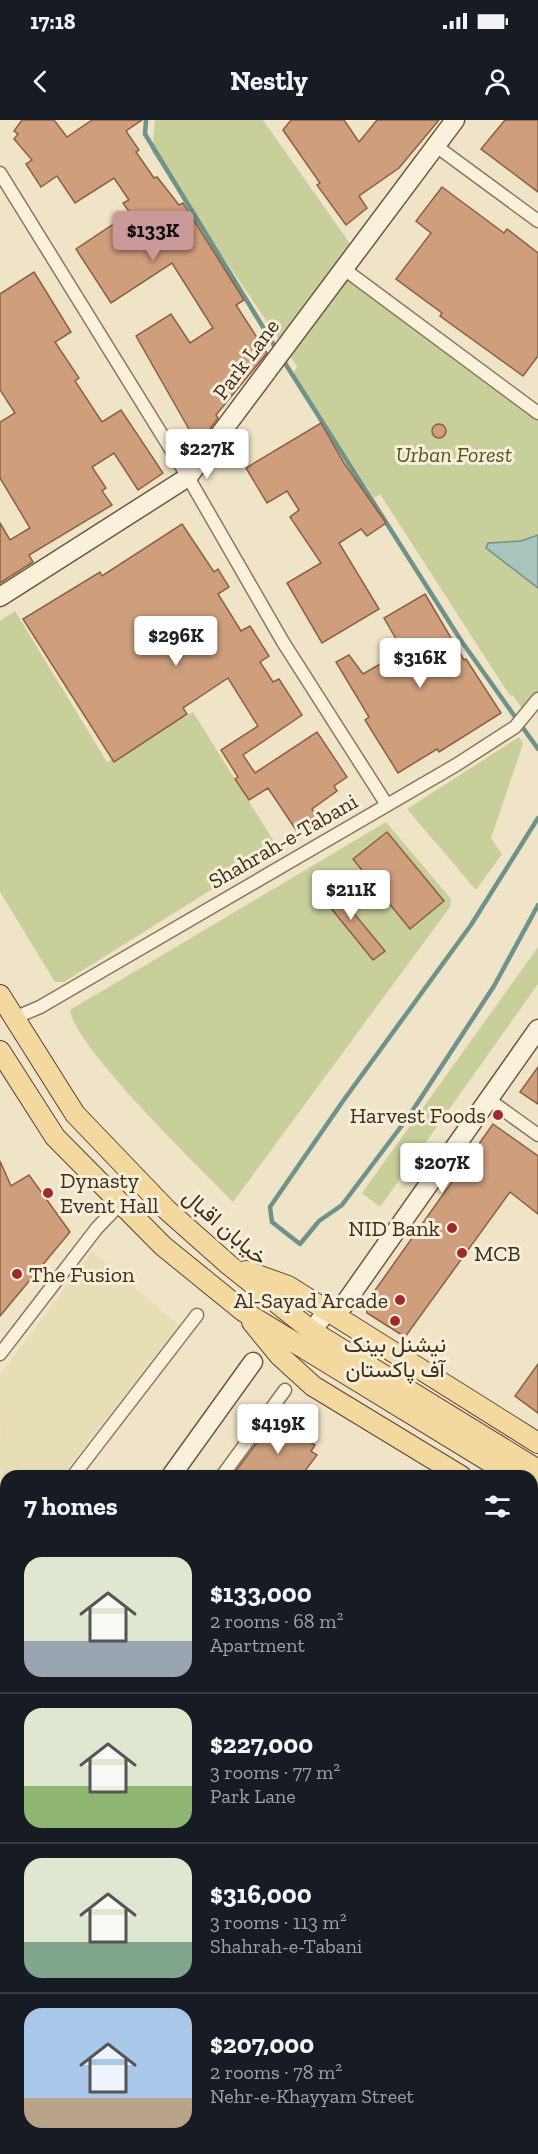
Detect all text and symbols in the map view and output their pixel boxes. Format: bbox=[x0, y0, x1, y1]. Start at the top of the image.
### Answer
text: 17:18 bbox=[30, 8, 76, 35]
icon: back bbox=[24, 65, 57, 98]
text: Nestly bbox=[230, 65, 308, 97]
icon: person bbox=[481, 65, 514, 98]
pin: $133K bbox=[111, 211, 195, 262]
text: $133K bbox=[127, 218, 179, 242]
street label: Park Lane bbox=[207, 313, 285, 405]
pin: $227K bbox=[165, 429, 249, 480]
text: $227K bbox=[180, 436, 234, 460]
park label: Urban Forest bbox=[396, 441, 513, 468]
pin: $296K bbox=[134, 616, 218, 667]
text: $296K bbox=[148, 623, 204, 647]
pin: $316K bbox=[378, 638, 462, 689]
text: $316K bbox=[394, 645, 446, 669]
street label: Shahrah-e-Tabani bbox=[204, 787, 362, 895]
pin: $211K bbox=[309, 870, 393, 921]
text: $211K bbox=[326, 877, 376, 901]
place label: Harvest Foods bbox=[350, 1102, 486, 1129]
marker: Harvest Foods bbox=[491, 1108, 505, 1122]
pin: $207K bbox=[400, 1143, 484, 1194]
text: $207K bbox=[414, 1150, 470, 1174]
place label: Dynasty Event Hall bbox=[60, 1167, 159, 1219]
street label: خیابان اقبال bbox=[177, 1183, 273, 1271]
marker: Dynasty Event Hall bbox=[41, 1186, 55, 1200]
place label: NID Bank bbox=[348, 1215, 441, 1242]
marker: NID Bank bbox=[445, 1221, 459, 1235]
place label: MCB bbox=[474, 1240, 521, 1267]
marker: MCB bbox=[455, 1246, 469, 1260]
place label: The Fusion bbox=[29, 1261, 135, 1288]
marker: The Fusion bbox=[10, 1267, 24, 1281]
place label: Al-Sayad Arcade bbox=[234, 1287, 388, 1314]
marker: Al-Sayad Arcade bbox=[393, 1293, 407, 1307]
marker: نیشنل بینک آف پاکستان bbox=[388, 1314, 402, 1328]
place label: نیشنل بینک آف پاکستان bbox=[344, 1331, 446, 1384]
pin: $419K bbox=[236, 1404, 320, 1455]
text: $419K bbox=[251, 1411, 305, 1435]
text: 7 homes bbox=[24, 1490, 118, 1522]
icon: filters bbox=[481, 1490, 514, 1523]
text: $133,000 bbox=[210, 1577, 312, 1609]
icon: home bbox=[72, 1581, 144, 1653]
text: 2 rooms · 68 m² bbox=[210, 1609, 343, 1633]
text: Apartment bbox=[210, 1633, 305, 1657]
text: $227,000 bbox=[210, 1728, 313, 1760]
icon: home bbox=[72, 1732, 144, 1804]
text: 3 rooms · 77 m² bbox=[210, 1760, 340, 1784]
text: Park Lane bbox=[210, 1784, 296, 1808]
text: $316,000 bbox=[210, 1878, 312, 1910]
icon: home bbox=[72, 1882, 144, 1954]
text: 3 rooms · 113 m² bbox=[210, 1910, 347, 1934]
text: Shahrah-e-Tabani bbox=[210, 1934, 362, 1958]
text: $207,000 bbox=[210, 2028, 314, 2060]
icon: home bbox=[72, 2032, 144, 2104]
text: 2 rooms · 78 m² bbox=[210, 2060, 342, 2084]
text: Nehr-e-Khayyam Street bbox=[210, 2084, 414, 2108]

